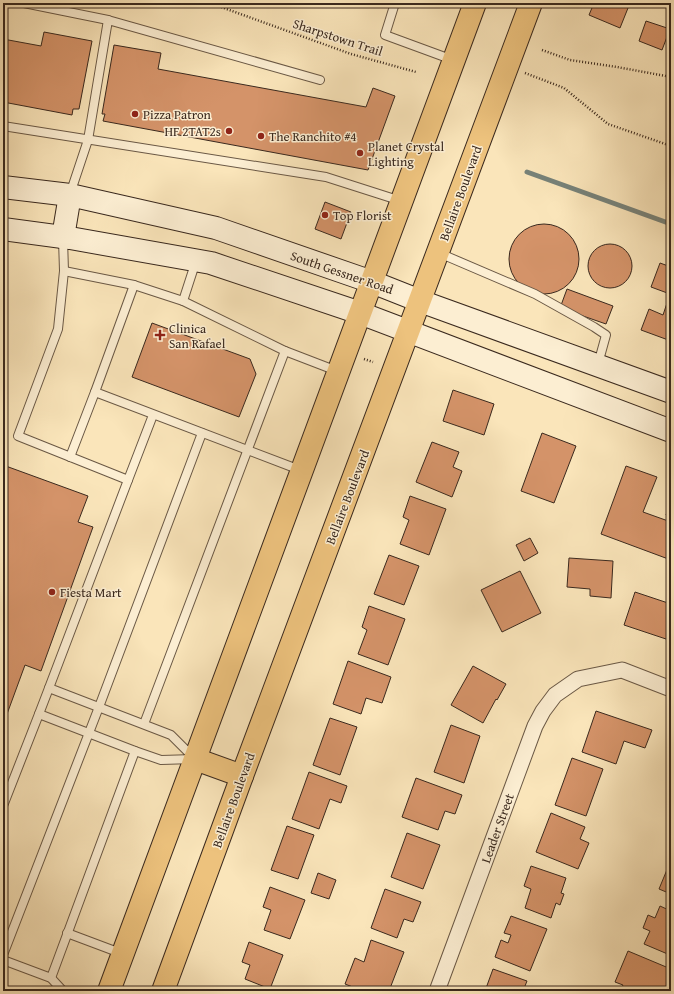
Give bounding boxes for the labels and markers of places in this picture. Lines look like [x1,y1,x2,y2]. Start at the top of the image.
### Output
place label: Pizza Patron [143,105,212,124]
marker: Pizza Patron [130,109,140,119]
place label: HF 2TAT2s [164,122,221,141]
marker: HF 2TAT2s [224,126,234,136]
place label: The Ranchito #4 [269,127,357,146]
marker: The Ranchito #4 [256,131,266,141]
place label: Planet Crystal Lighting [368,137,444,171]
marker: Planet Crystal Lighting [355,148,365,158]
place label: Top Florist [333,206,392,225]
marker: Top Florist [320,210,330,220]
place label: Clinica San Rafael [169,319,226,353]
marker: Clinica San Rafael [154,329,166,341]
place label: Fiesta Mart [60,583,122,602]
marker: Fiesta Mart [47,587,57,597]

